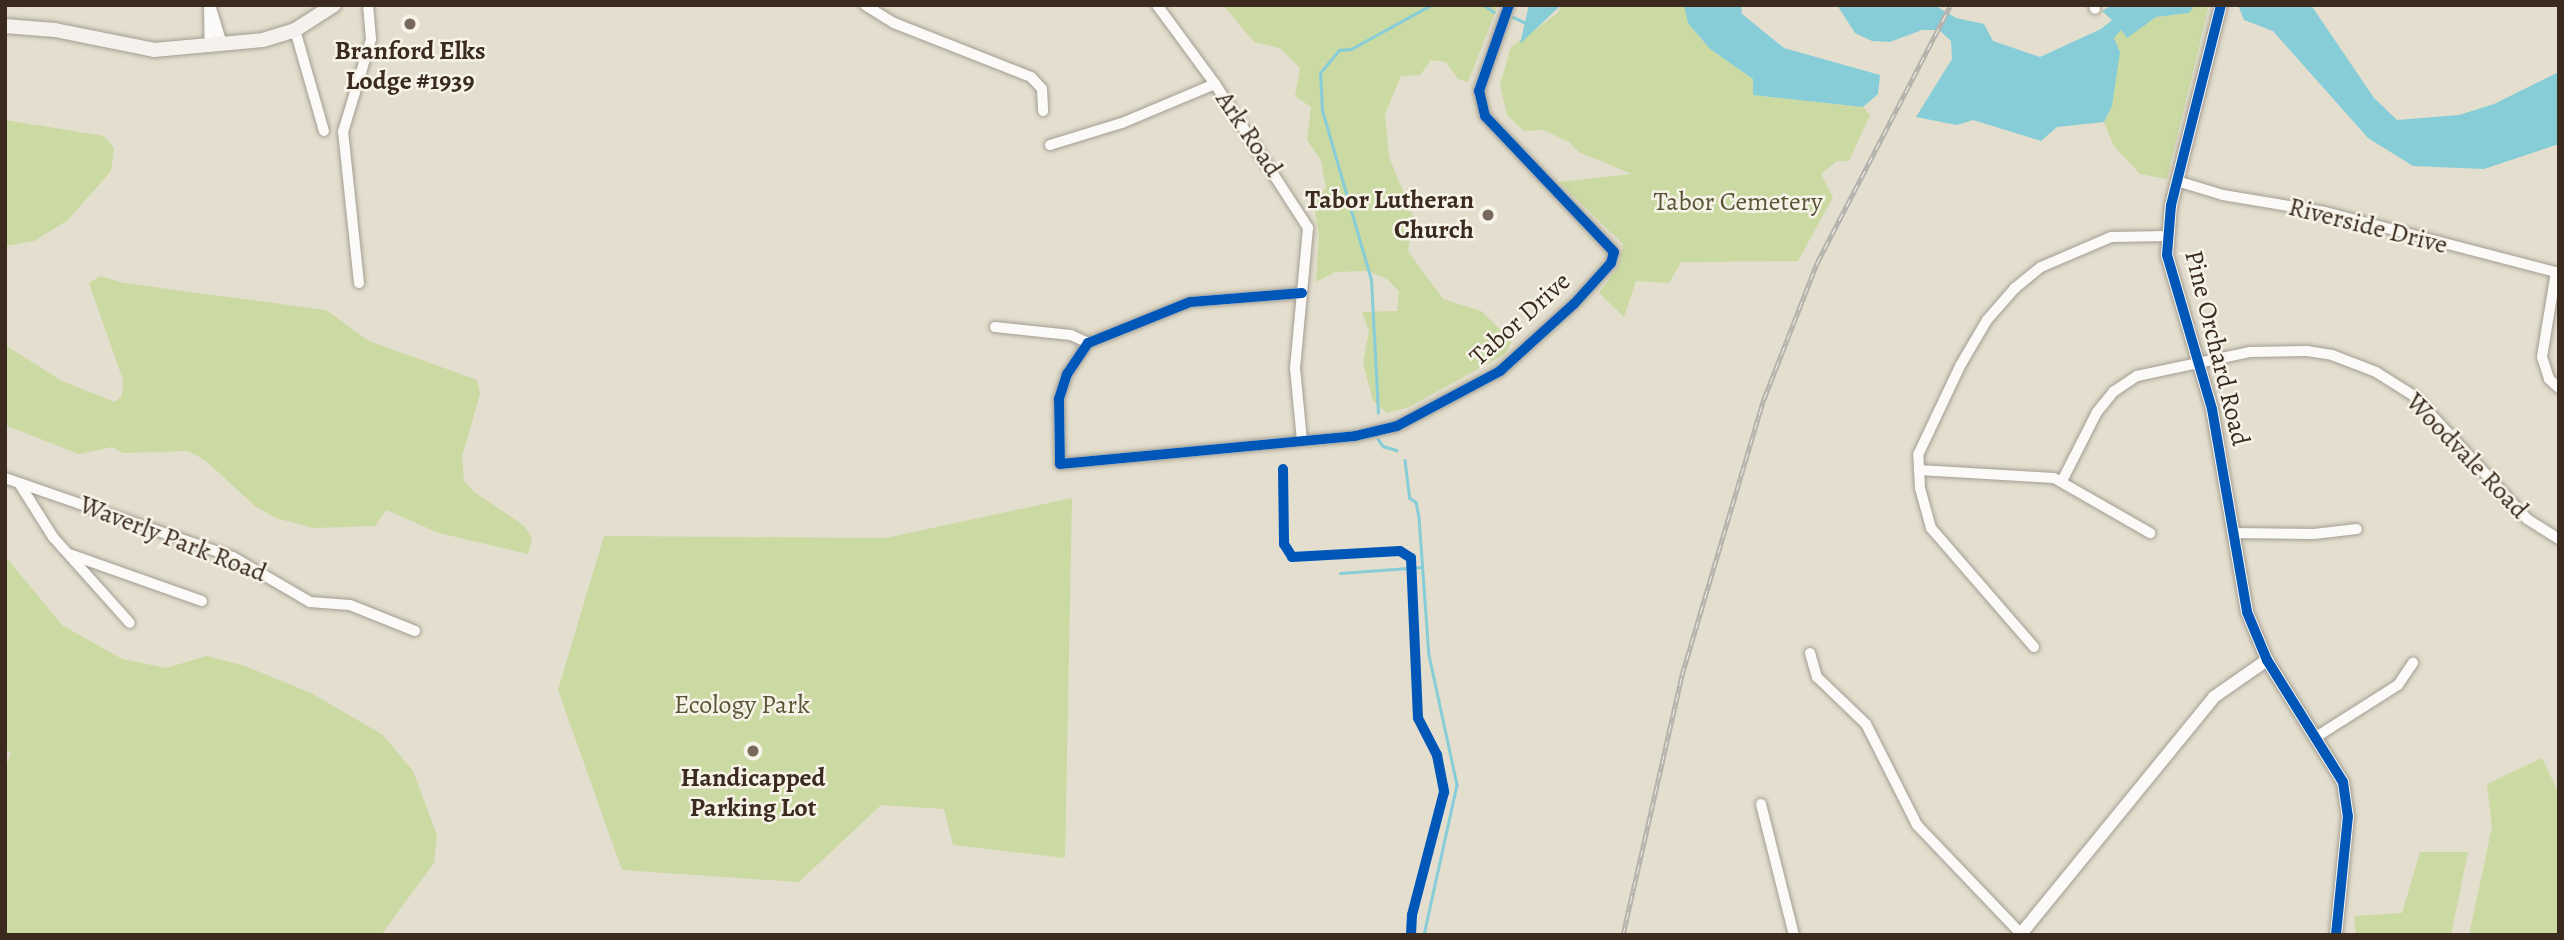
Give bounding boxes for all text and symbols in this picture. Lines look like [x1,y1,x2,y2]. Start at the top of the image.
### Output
marker: Branford Elks Lodge #1939 [402,16,418,32]
place label: Branford Elks Lodge #1939 [334,35,486,96]
street label: Ark Road [1209,85,1289,183]
place label: Tabor Lutheran Church [1305,184,1474,246]
park label: Tabor Cemetery [1653,186,1823,218]
street label: Riverside Drive [2285,191,2451,261]
marker: Tabor Lutheran Church [1480,207,1496,223]
street label: Pine Orchard Road [2178,247,2256,449]
street label: Tabor Drive [1463,266,1577,372]
street label: Woodvale Road [2399,387,2535,525]
street label: Waverly Park Road [75,489,271,589]
park label: Ecology Park [674,689,810,721]
marker: Handicapped Parking Lot [745,743,761,759]
place label: Handicapped Parking Lot [680,762,826,824]

